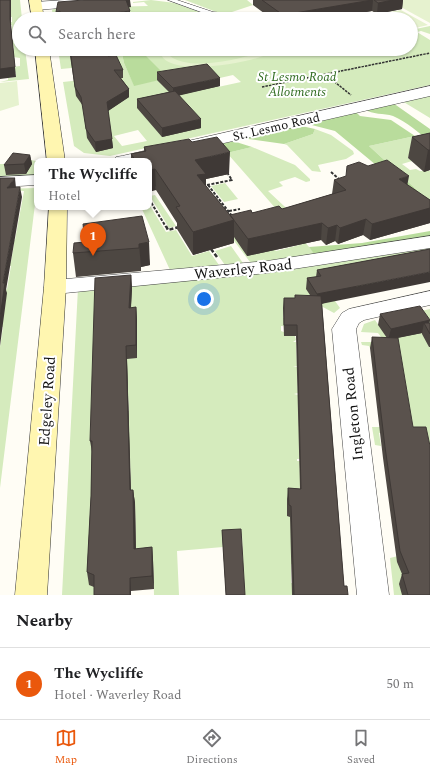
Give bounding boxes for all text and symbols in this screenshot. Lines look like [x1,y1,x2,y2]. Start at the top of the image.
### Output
search box [12,12,418,56]
icon: search [26,23,48,45]
text: Search here [58,23,136,46]
park label: St Lesmo Road Allotments [258,67,337,102]
street label: St. Lesmo Road [231,107,322,147]
popup [34,158,152,210]
text: The Wycliffe [48,163,138,186]
text: Hotel [48,186,81,206]
pin: 1 [80,223,106,256]
street label: Waverley Road [193,253,293,286]
your location [194,289,214,309]
street label: Edgeley Road [33,355,62,447]
street label: Ingleton Road [337,366,370,462]
text: Nearby [16,608,72,634]
text: The Wycliffe [54,662,143,685]
text: 1 [25,674,33,694]
text: 50 m [387,674,414,694]
text: Hotel · Waverley Road [54,685,181,705]
tab: Map [55,727,77,768]
tab: Directions [186,727,238,768]
tab: Saved [347,727,375,768]

